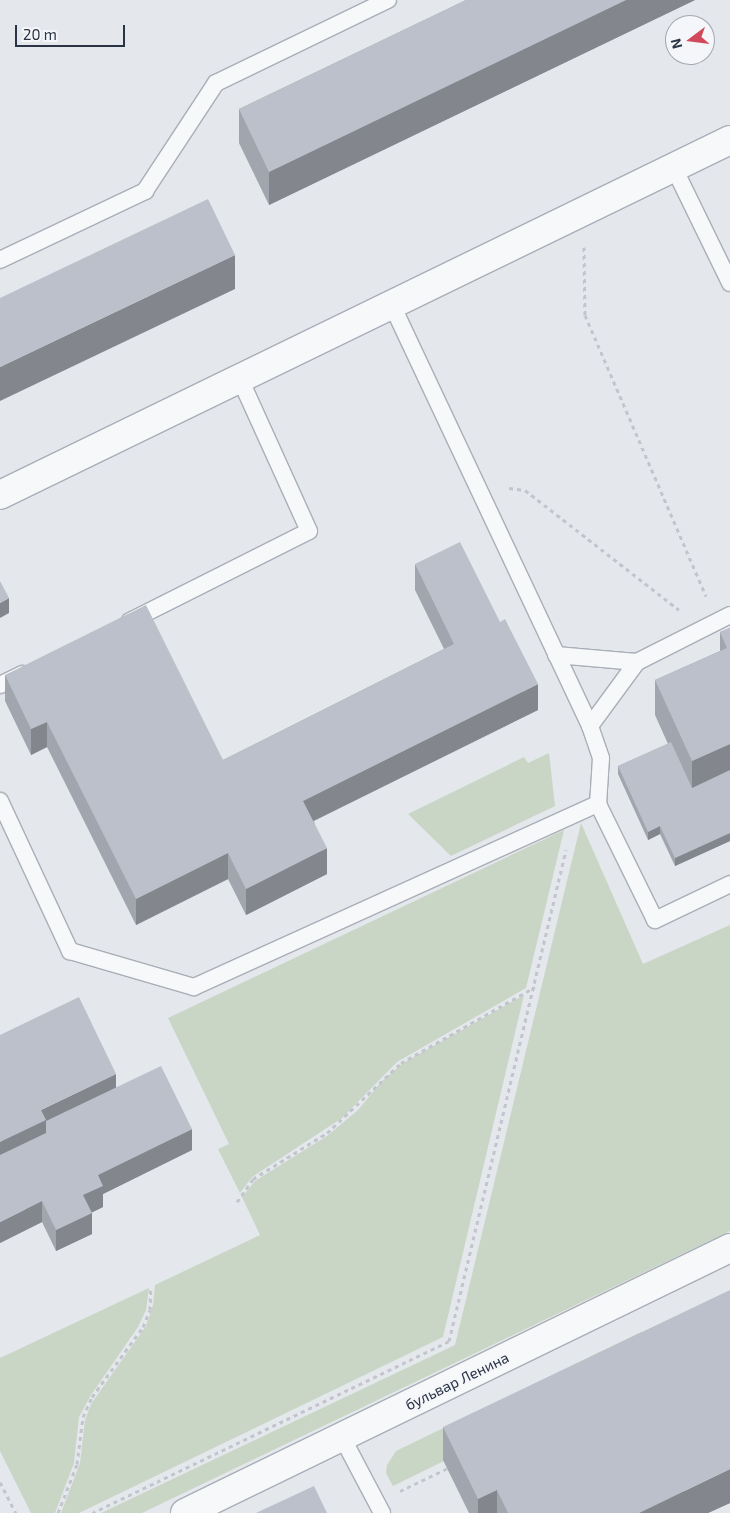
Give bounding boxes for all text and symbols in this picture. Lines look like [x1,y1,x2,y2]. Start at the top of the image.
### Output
scale bar [18,15,128,47]
north arrow [665,15,715,65]
text: 20 m [23,25,57,43]
text: N [666,37,686,51]
street label: бульвар Ленина [402,1348,512,1414]

